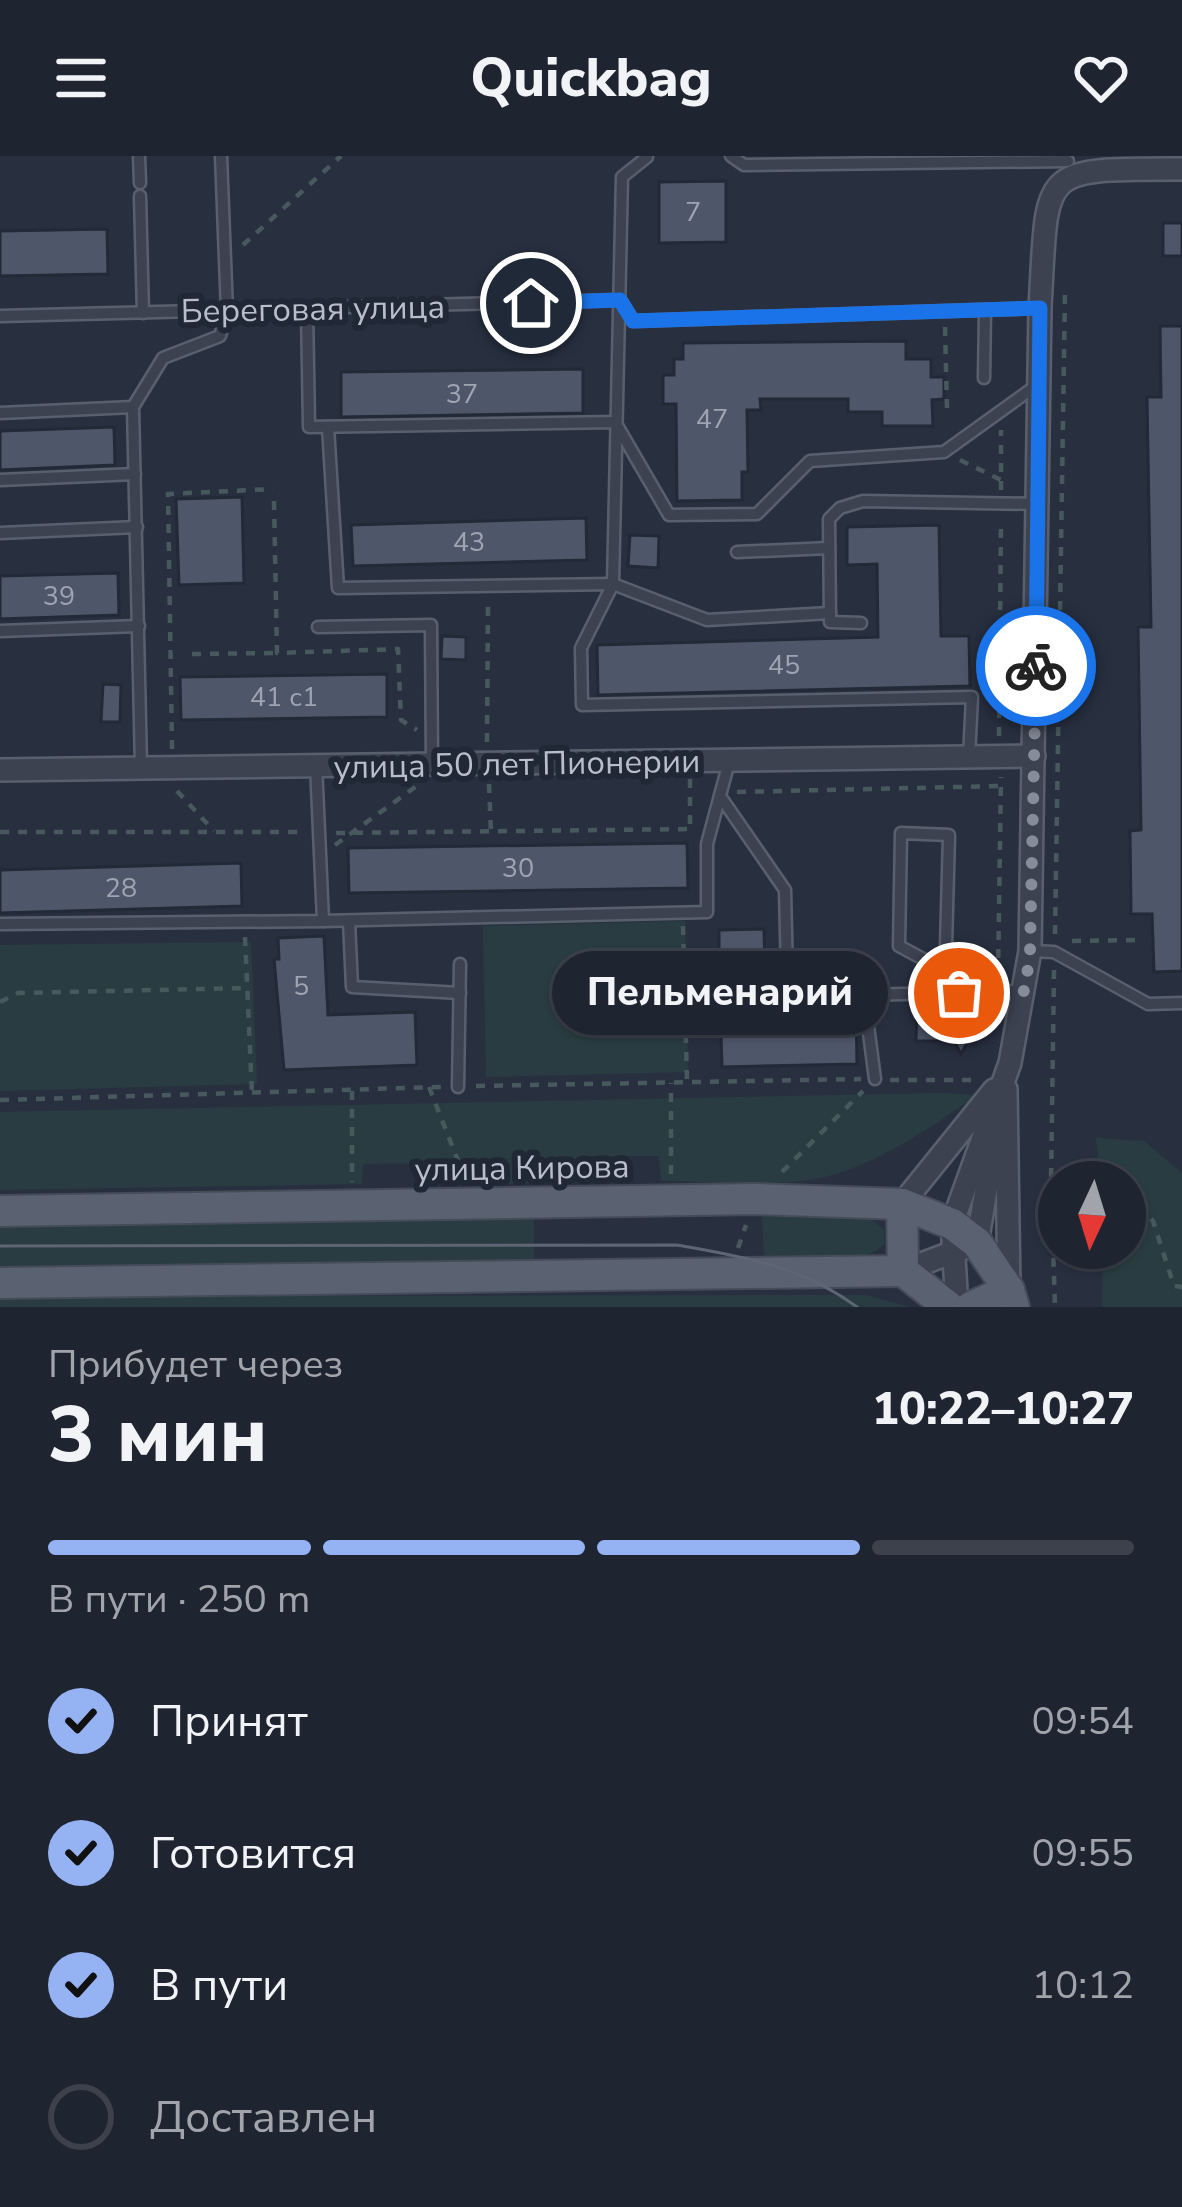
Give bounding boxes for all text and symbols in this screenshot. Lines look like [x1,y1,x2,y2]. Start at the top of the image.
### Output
text: Quickbag [470,41,712,115]
icon: menu [48,45,114,111]
icon: heart [1068,45,1134,111]
house number: 7 [685,194,701,231]
pin [480,252,582,354]
icon: home [498,270,564,336]
street label: Береговая улица [180,285,446,334]
house number: 37 [446,376,478,413]
house number: 47 [696,401,728,438]
house number: 43 [453,524,485,561]
house number: 39 [43,578,75,615]
courier [976,606,1096,726]
icon: bike [1003,633,1069,699]
house number: 45 [768,647,800,684]
house number: 41 с1 [250,679,318,716]
street label: улица 50 лет Пионерии [333,739,701,790]
house number: 30 [502,850,534,887]
house number: 28 [105,870,137,907]
pin [908,942,1010,1044]
callout: Пельменарий [551,951,887,1035]
icon: bag [926,960,992,1026]
text: Пельменарий [587,966,853,1019]
house number: 5 [293,968,309,1005]
street label: улица Кирова [414,1144,630,1193]
north arrow [1038,1161,1146,1269]
map controls [1038,1161,1146,1269]
text: Прибудет через [48,1338,343,1391]
text: 10:22–10:27 [872,1379,1134,1440]
text: 3 мин [48,1382,268,1489]
text: В пути · 250 m [48,1573,310,1626]
icon: check [48,1688,114,1754]
text: Принят [150,1691,308,1752]
text: 09:54 [1032,1695,1134,1748]
icon: check [48,1820,114,1886]
text: Готовится [150,1823,356,1884]
text: 09:55 [1032,1827,1134,1880]
icon: check [48,1952,114,2018]
text: В пути [150,1955,288,2016]
text: 10:12 [1032,1959,1134,2012]
text: Доставлен [150,2087,377,2148]

